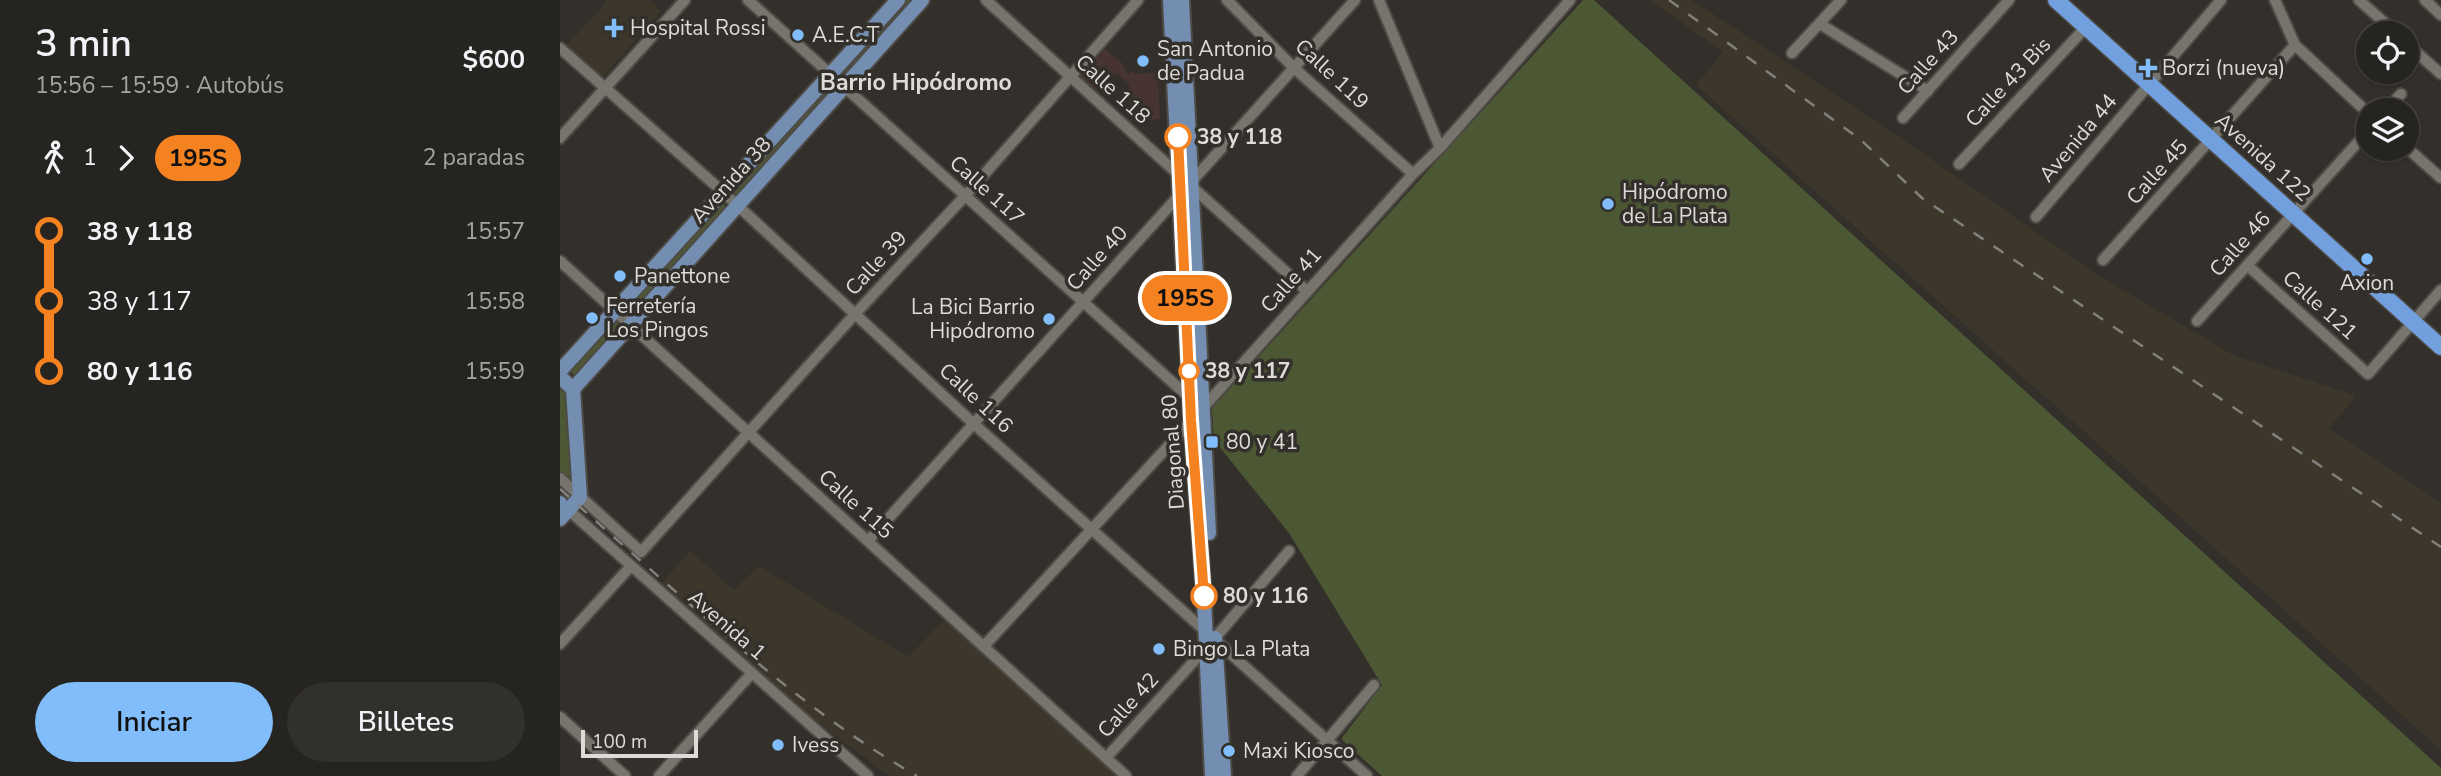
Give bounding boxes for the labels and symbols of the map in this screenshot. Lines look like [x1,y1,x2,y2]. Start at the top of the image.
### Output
place label: Hospital Rossi [630,14,766,42]
marker: Hospital Rossi [604,18,624,38]
place label: A.E.C.T [812,21,880,49]
street label: Calle 43 [1891,23,1965,101]
marker: A.E.C.T [790,27,806,43]
street label: Calle 43 Bis [1959,31,2057,133]
street label: Calle 119 [1289,33,1375,115]
place label: San Antonio de Padua [1157,35,1273,87]
street label: Calle 118 [1070,48,1156,130]
marker: San Antonio de Padua [1135,53,1151,69]
place label: Borzi (nueva) [2162,54,2285,82]
marker: Borzi (nueva) [2140,60,2156,76]
district label: Barrio Hipódromo [820,67,1012,98]
street label: Avenida 44 [2033,88,2123,188]
street label: Avenida 122 [2209,106,2317,208]
place label: 38 y 118 [1197,123,1282,151]
marker: 38 y 118 [1165,124,1191,150]
street label: Avenida 38 [685,131,777,229]
street label: Calle 45 [2120,133,2194,211]
street label: Calle 117 [944,149,1030,231]
place label: Hipódromo de La Plata [1622,178,1728,230]
marker: Hipódromo de La Plata [1600,196,1616,212]
street label: Calle 46 [2203,205,2277,283]
street label: Calle 40 [1060,219,1134,297]
street label: Calle 39 [839,225,913,301]
street label: Calle 41 [1254,241,1328,319]
marker: Axion [2359,251,2375,267]
place label: Panettone [634,262,730,290]
street label: Calle 121 [2277,264,2363,346]
marker: Panettone [612,268,628,284]
place label: Axion [2340,269,2394,297]
line badge: 195S [1136,275,1234,321]
place label: Ferretería Los Pingos [606,292,709,344]
place label: La Bici Barrio Hipódromo [911,293,1035,345]
marker: Ferretería Los Pingos [584,310,600,326]
marker: La Bici Barrio Hipódromo [1041,311,1057,327]
street label: Calle 116 [933,357,1019,439]
place label: 38 y 117 [1205,357,1290,385]
marker: 38 y 117 [1179,361,1199,381]
street label: Diagonal 80 [1155,393,1191,511]
place label: 80 y 41 [1226,428,1298,456]
marker: 80 y 41 [1204,434,1220,450]
street label: Calle 115 [813,463,899,545]
place label: 80 y 116 [1223,582,1308,610]
street label: Avenida 1 [682,583,772,667]
marker: 80 y 116 [1191,583,1217,609]
place label: Bingo La Plata [1173,635,1310,663]
marker: Bingo La Plata [1151,641,1167,657]
street label: Calle 42 [1091,666,1165,744]
scale bar [581,727,698,759]
place label: Ivess [792,731,839,759]
marker: Ivess [770,737,786,753]
place label: Maxi Kiosco [1243,737,1354,765]
marker: Maxi Kiosco [1221,743,1237,759]

